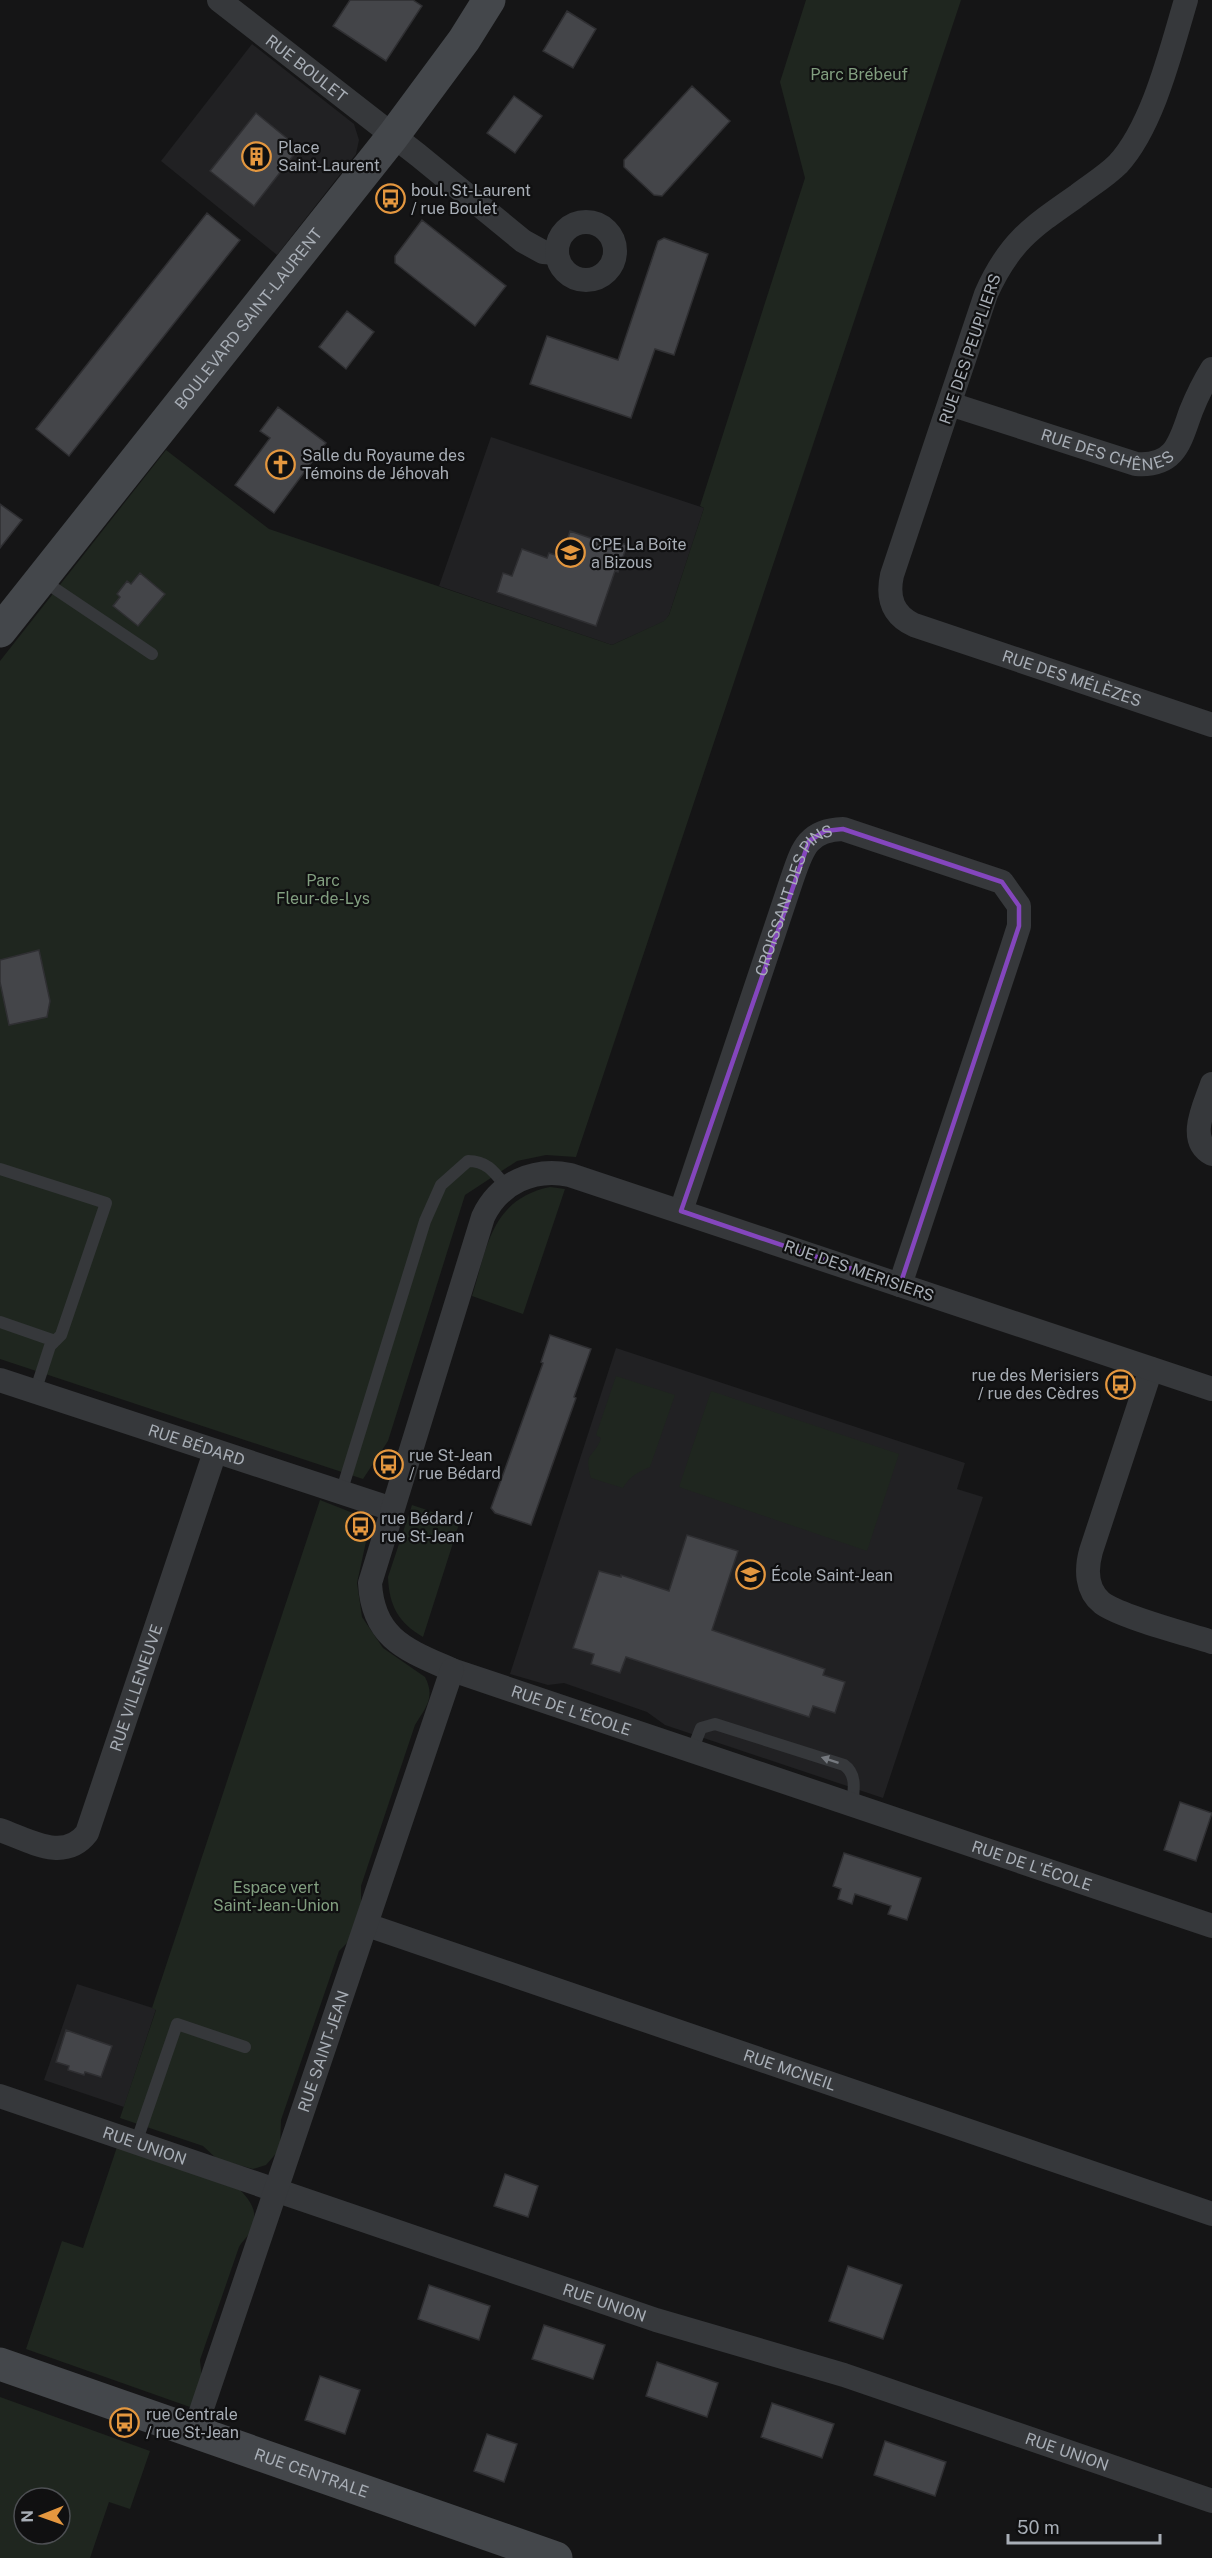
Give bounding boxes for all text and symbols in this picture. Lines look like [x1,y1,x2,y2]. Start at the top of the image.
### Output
street label: RUE BOULET [262,31,351,106]
park label: Parc Brébeuf [810,65,908,84]
place label: Place Saint-Laurent [278,138,380,175]
building icon: Place Saint-Laurent [241,140,273,172]
place label: boul. St-Laurent / rue Boulet [411,181,531,218]
bus stop icon: boul. St-Laurent / rue Boulet [374,183,406,215]
street label: BOULEVARD SAINT-LAURENT [170,224,326,413]
street label: RUE DES PEUPLIERS [935,271,1005,427]
street label: RUE DES CHÊNES [1039,425,1178,474]
place label: Salle du Royaume des Témoins de Jéhovah [302,446,465,483]
church icon: Salle du Royaume des Témoins de Jéhovah [265,448,297,480]
place label: CPE La Boîte a Bizous [591,535,687,572]
school or university icon: CPE La Boîte a Bizous [554,537,586,569]
street label: RUE DES MÉLÈZES [1000,646,1144,710]
street label: CROISSANT DES PINS [751,821,835,979]
park label: Parc Fleur-de-Lys [276,871,370,908]
street label: RUE DES MERISIERS [782,1236,936,1306]
place label: rue des Merisiers / rue des Cèdres [972,1366,1099,1403]
bus stop icon: rue des Merisiers / rue des Cèdres [1104,1368,1136,1400]
street label: RUE BÉDARD [146,1420,247,1469]
place label: rue St-Jean / rue Bédard [409,1446,501,1483]
bus stop icon: rue St-Jean / rue Bédard [372,1448,404,1480]
place label: rue Bédard / rue St-Jean [381,1509,473,1546]
bus stop icon: rue Bédard / rue St-Jean [344,1511,376,1543]
school or university icon: École Saint-Jean [734,1559,766,1591]
place label: École Saint-Jean [771,1565,893,1585]
street label: RUE VILLENEUVE [106,1622,166,1754]
street label: RUE DE L'ÉCOLE [509,1681,634,1739]
one-way arrow [821,1755,839,1765]
street label: RUE DE L'ÉCOLE [969,1836,1095,1894]
park label: Espace vert Saint-Jean-Union [213,1878,339,1915]
street label: RUE SAINT-JEAN [293,1988,352,2115]
street label: RUE MCNEIL [741,2045,839,2094]
street label: RUE UNION [100,2122,189,2169]
street label: RUE UNION [560,2279,649,2326]
place label: rue Centrale / rue St-Jean [146,2405,239,2442]
bus stop icon: rue Centrale / rue St-Jean [109,2407,141,2439]
street label: RUE UNION [1023,2428,1112,2475]
street label: RUE CENTRALE [252,2444,371,2501]
north arrow [12,2486,72,2546]
scale bar [1008,2507,1160,2545]
text: N [18,2510,37,2523]
text: 50 m [1017,2517,1060,2538]

